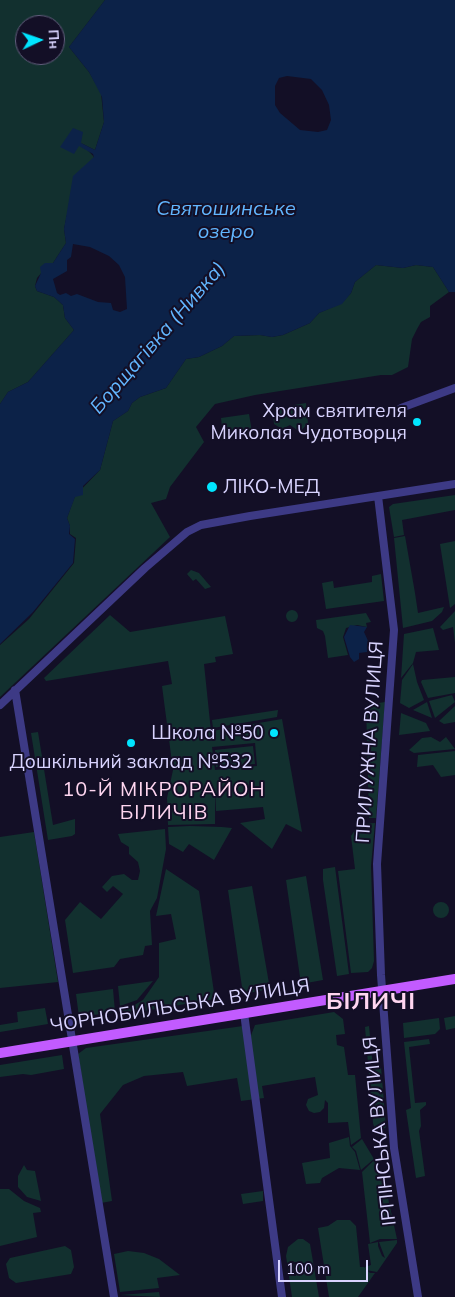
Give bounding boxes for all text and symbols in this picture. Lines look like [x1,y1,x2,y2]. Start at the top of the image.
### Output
north arrow [15,15,65,65]
text: Пн [44,29,63,49]
water label: Святошинське озеро [156,197,296,244]
water label: Борщагівка (Нивка) [85,257,231,419]
place label: Храм святителя Миколая Чудотворця [210,400,407,444]
marker: Храм святителя Миколая Чудотворця [411,416,423,428]
place label: ЛІКО-МЕД [223,476,320,498]
marker: ЛІКО-МЕД [205,480,219,494]
street label: ПРИЛУЖНА ВУЛИЦЯ [352,640,388,844]
place label: Школа №50 [151,722,264,744]
marker: Школа №50 [268,727,280,739]
marker: Дошкільний заклад №532 [125,737,137,749]
place label: Дошкільний заклад №532 [10,751,252,773]
district label: 10-Й МІКРОРАЙОН БІЛИЧІВ [60,778,268,825]
street label: ЧОРНОБИЛЬСЬКА ВУЛИЦЯ [48,974,312,1038]
district label: БІЛИЧІ [325,988,417,1016]
street label: ІРПІНСЬКА ВУЛИЦЯ [359,1035,401,1227]
scale bar [280,1250,370,1282]
text: 100 m [286,1259,330,1278]

